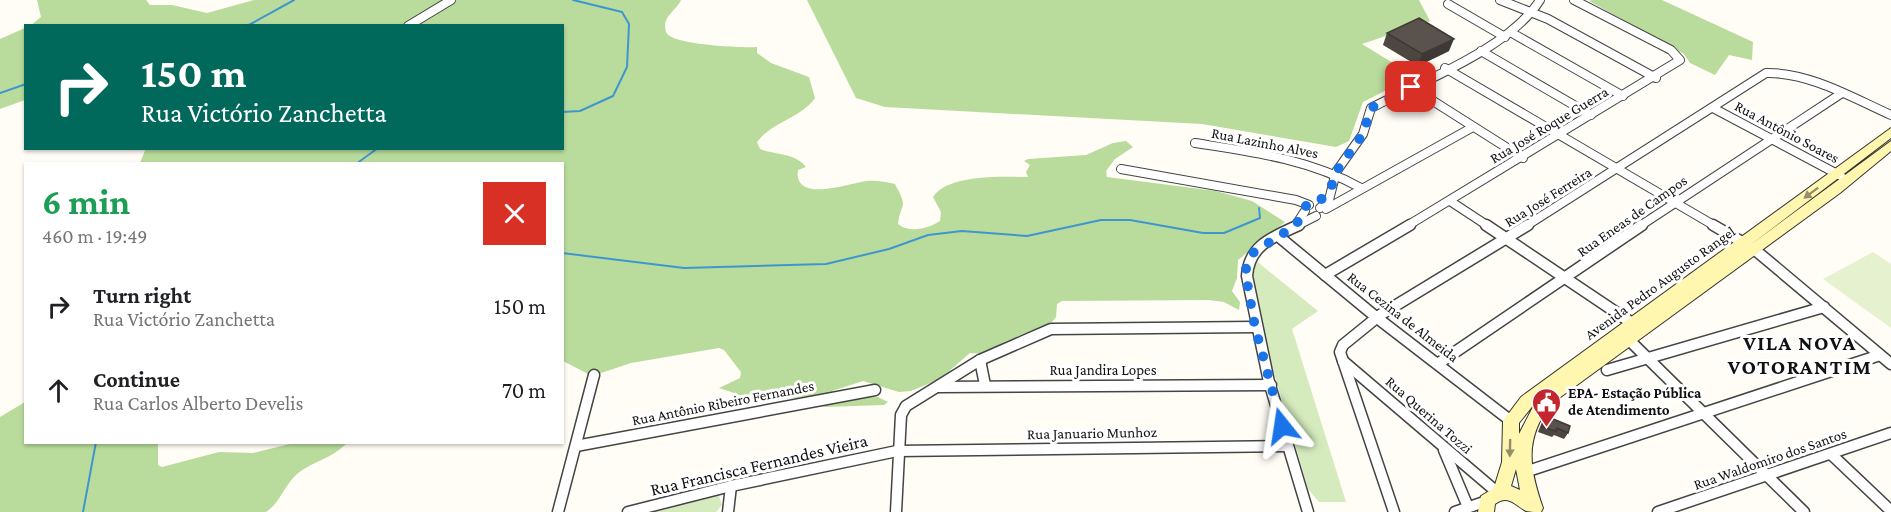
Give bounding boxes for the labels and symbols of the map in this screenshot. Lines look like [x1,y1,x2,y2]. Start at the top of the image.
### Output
pin [1385,61,1436,112]
street label: Rua José Roque Guerra [1487,83,1612,167]
street label: Rua Antônio Soares [1732,98,1842,166]
street label: Rua Lazinho Alves [1210,125,1320,161]
street label: Rua José Ferreira [1502,164,1595,231]
street label: Rua Eneas de Campos [1574,172,1691,261]
one-way arrow [1803,186,1818,198]
street label: Avenida Pedro Augusto Rangel [1582,223,1739,344]
street label: Rua Cezina de Almeida [1344,269,1462,365]
district label: VILA NOVA VOTORANTIM [1727,331,1872,379]
street label: Rua Jandira Lopes [1049,362,1157,379]
street label: Rua Querina Tozzi [1383,373,1475,457]
street label: Rua Antônio Ribeiro Fernandes [631,377,815,429]
place label: EPA- Estação Pública de Atendimento [1568,385,1702,418]
public building icon: EPA- Estação Pública de Atendimento [1531,386,1563,428]
position arrow [1250,394,1314,458]
street label: Rua Januario Munhoz [1027,424,1157,443]
street label: Rua Waldomiro dos Santos [1691,425,1849,493]
street label: Rua Francisca Fernandes Vieira [648,430,870,500]
one-way arrow [1505,438,1515,457]

